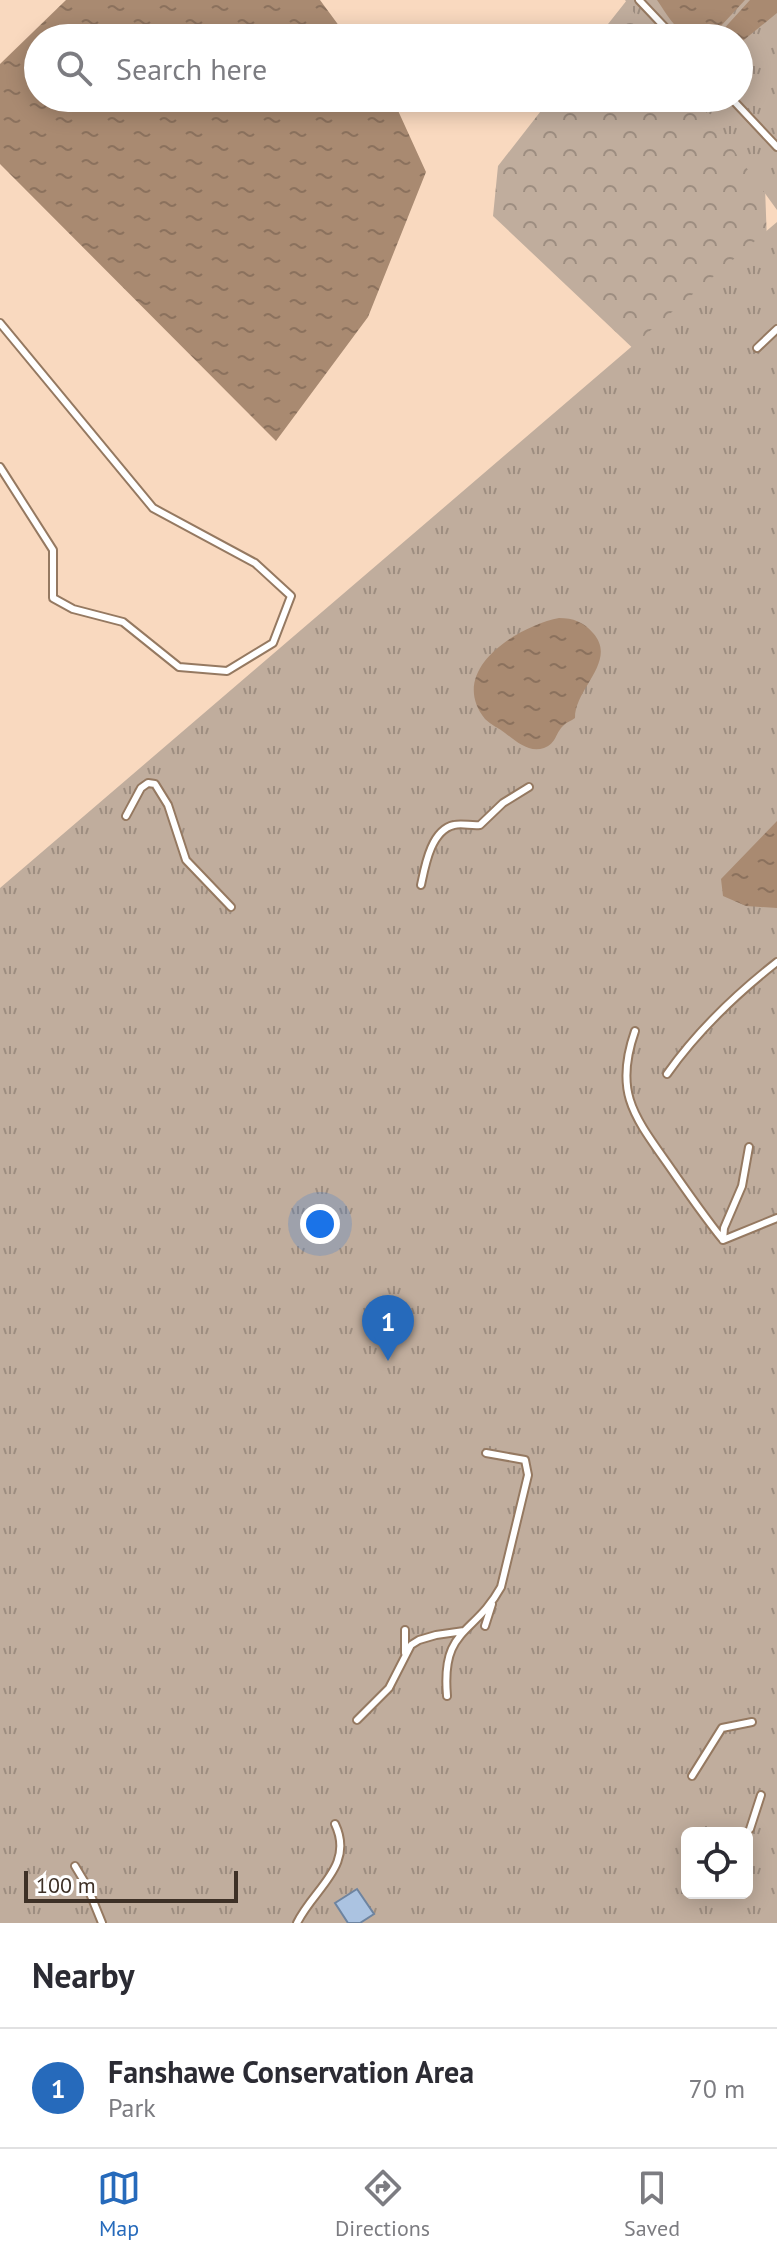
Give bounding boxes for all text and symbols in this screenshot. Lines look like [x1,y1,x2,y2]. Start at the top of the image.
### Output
search box [24,24,753,112]
icon: search [52,46,96,90]
text: Search here [116,49,267,88]
your location [300,1204,340,1244]
pin: 1 [362,1295,414,1361]
map controls [681,1827,753,1899]
button: locate [681,1827,753,1899]
scale bar [24,1867,238,1903]
text: 100 m [36,1871,96,1899]
text: Nearby [32,1953,134,1997]
text: Fanshawe Conservation Area [108,2052,474,2091]
text: 1 [51,2072,65,2105]
text: 70 m [689,2072,745,2105]
text: Park [108,2091,156,2124]
tab: Map [97,2166,141,2242]
tab: Directions [335,2166,430,2242]
tab: Saved [624,2166,680,2242]

